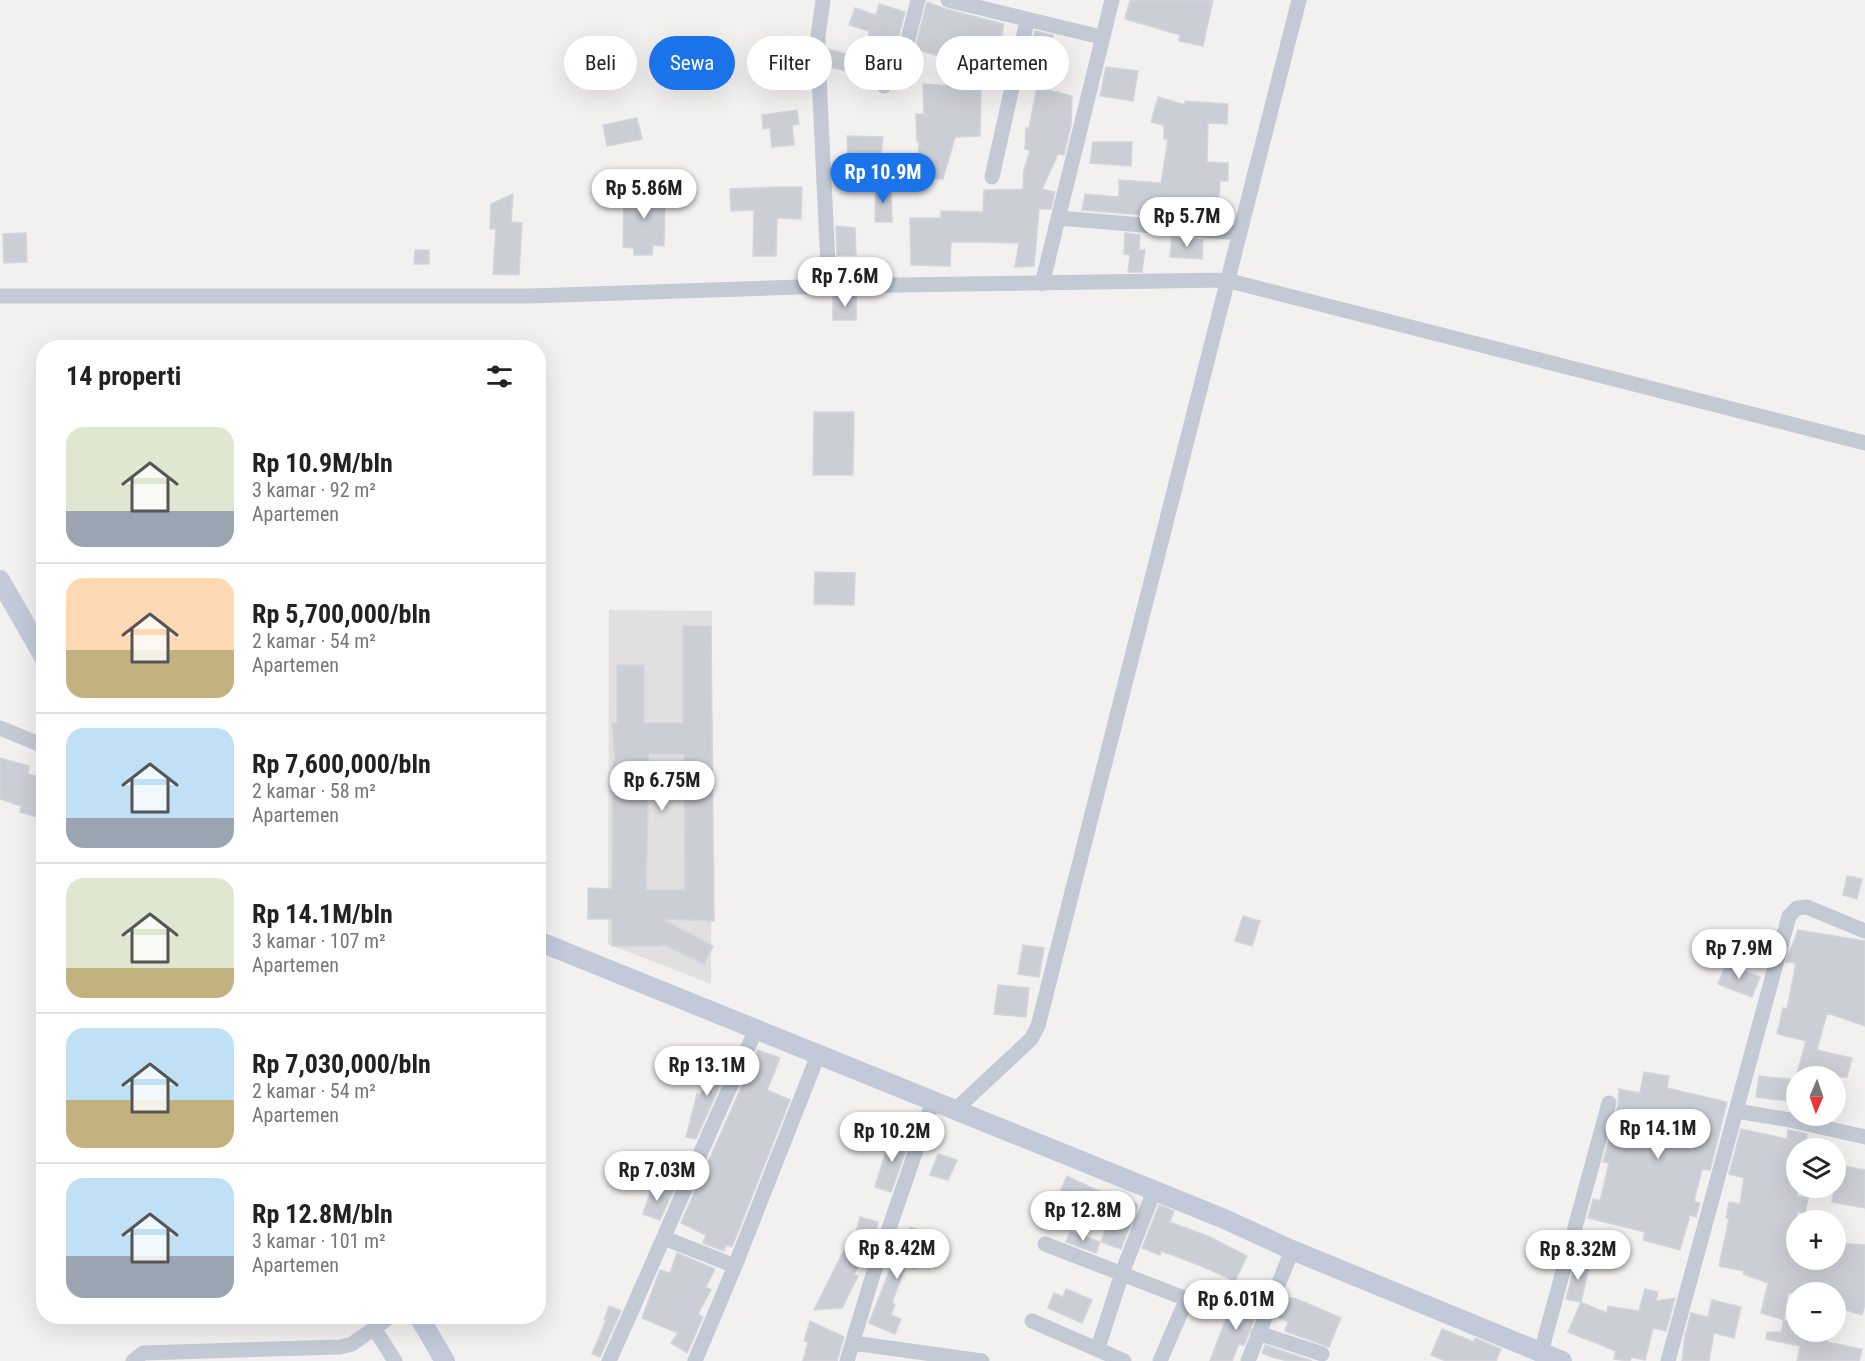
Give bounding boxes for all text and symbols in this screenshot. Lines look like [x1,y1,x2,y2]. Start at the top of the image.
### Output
chip: Beli [564,36,637,90]
chip: Sewa [649,36,735,90]
chip: Filter [747,36,832,90]
chip: Baru [844,36,924,90]
chip: Apartemen [936,36,1069,90]
pin: Rp 10.9M [821,153,945,204]
text: Rp 10.9M [845,160,921,184]
pin: Rp 5.86M [582,169,706,220]
text: Rp 5.86M [606,176,682,200]
pin: Rp 5.7M [1132,197,1242,248]
text: Rp 5.7M [1154,204,1220,228]
pin: Rp 7.6M [790,257,900,308]
text: Rp 7.6M [812,264,878,288]
icon: filters [483,360,516,393]
text: 14 properti [66,361,181,391]
text: Rp 10.9M/bln [252,448,393,478]
icon: home [114,451,186,523]
text: 3 kamar · 92 m² [252,478,376,502]
text: Apartemen [252,502,339,526]
text: Rp 5,700,000/bln [252,599,431,629]
icon: home [114,602,186,674]
text: 2 kamar · 54 m² [252,629,376,653]
text: Apartemen [252,653,339,677]
text: Rp 7,600,000/bln [252,749,431,779]
icon: home [114,752,186,824]
pin: Rp 6.75M [600,761,724,812]
text: Rp 6.75M [624,768,700,792]
text: 2 kamar · 58 m² [252,779,376,803]
text: Apartemen [252,803,339,827]
text: Rp 14.1M/bln [252,899,393,929]
icon: home [114,902,186,974]
text: 3 kamar · 107 m² [252,929,386,953]
pin: Rp 7.9M [1684,929,1794,980]
text: Rp 7.9M [1706,936,1772,960]
text: Apartemen [252,953,339,977]
pin: Rp 13.1M [645,1046,769,1097]
text: Rp 7,030,000/bln [252,1049,431,1079]
icon: home [114,1052,186,1124]
text: Rp 13.1M [669,1053,745,1077]
north arrow [1786,1066,1846,1126]
map controls [1786,1066,1846,1342]
text: 2 kamar · 54 m² [252,1079,376,1103]
text: Apartemen [252,1103,339,1127]
pin: Rp 14.1M [1596,1109,1720,1160]
pin: Rp 10.2M [830,1112,954,1163]
text: Rp 14.1M [1620,1116,1696,1140]
text: Rp 10.2M [854,1119,930,1143]
button: layers [1786,1138,1846,1198]
pin: Rp 7.03M [595,1151,719,1202]
text: Rp 7.03M [619,1158,695,1182]
pin: Rp 12.8M [1021,1191,1145,1242]
text: Rp 12.8M [1045,1198,1121,1222]
text: Rp 12.8M/bln [252,1199,393,1229]
icon: home [114,1202,186,1274]
button: + [1786,1210,1846,1270]
text: 3 kamar · 101 m² [252,1229,386,1253]
pin: Rp 8.42M [835,1229,959,1280]
pin: Rp 8.32M [1516,1230,1640,1281]
text: Rp 8.42M [859,1236,935,1260]
text: Rp 8.32M [1540,1237,1616,1261]
text: Apartemen [252,1253,339,1277]
pin: Rp 6.01M [1174,1280,1298,1331]
button: − [1786,1282,1846,1342]
text: Rp 6.01M [1198,1287,1274,1311]

